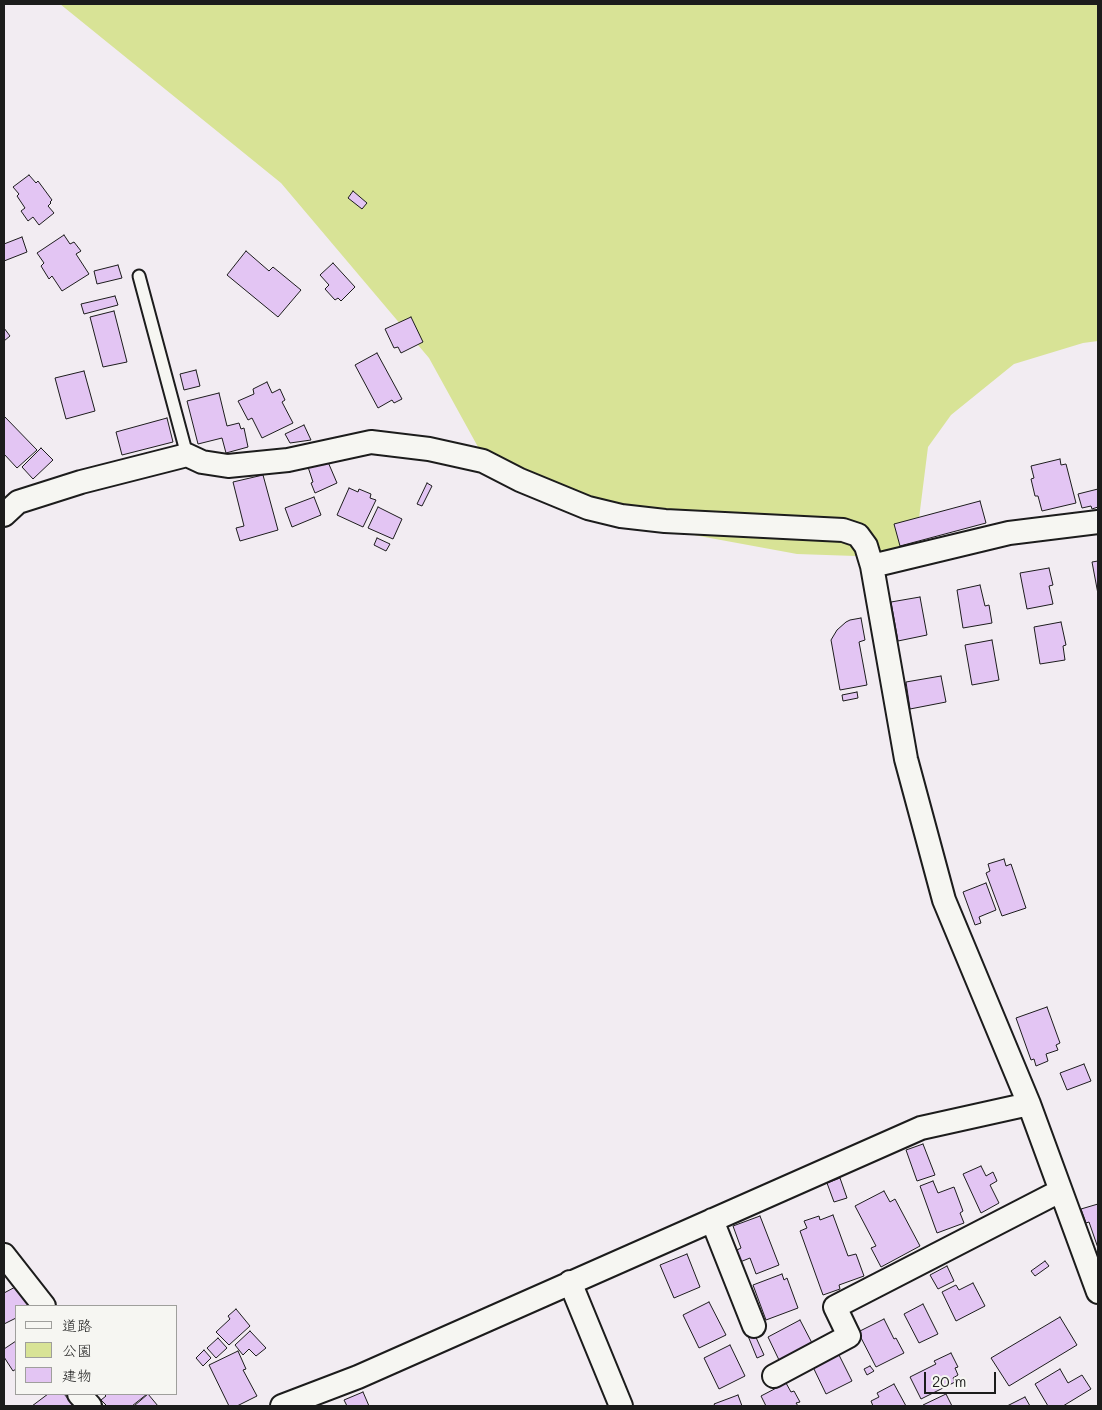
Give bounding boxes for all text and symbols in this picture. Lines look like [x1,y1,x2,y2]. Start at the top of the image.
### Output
legend [15,1305,178,1395]
text: 道路 [62,1315,92,1335]
text: 公園 [62,1340,92,1360]
scale bar [927,1362,1000,1394]
text: 建物 [62,1365,92,1385]
text: 20 m [932,1371,966,1391]

